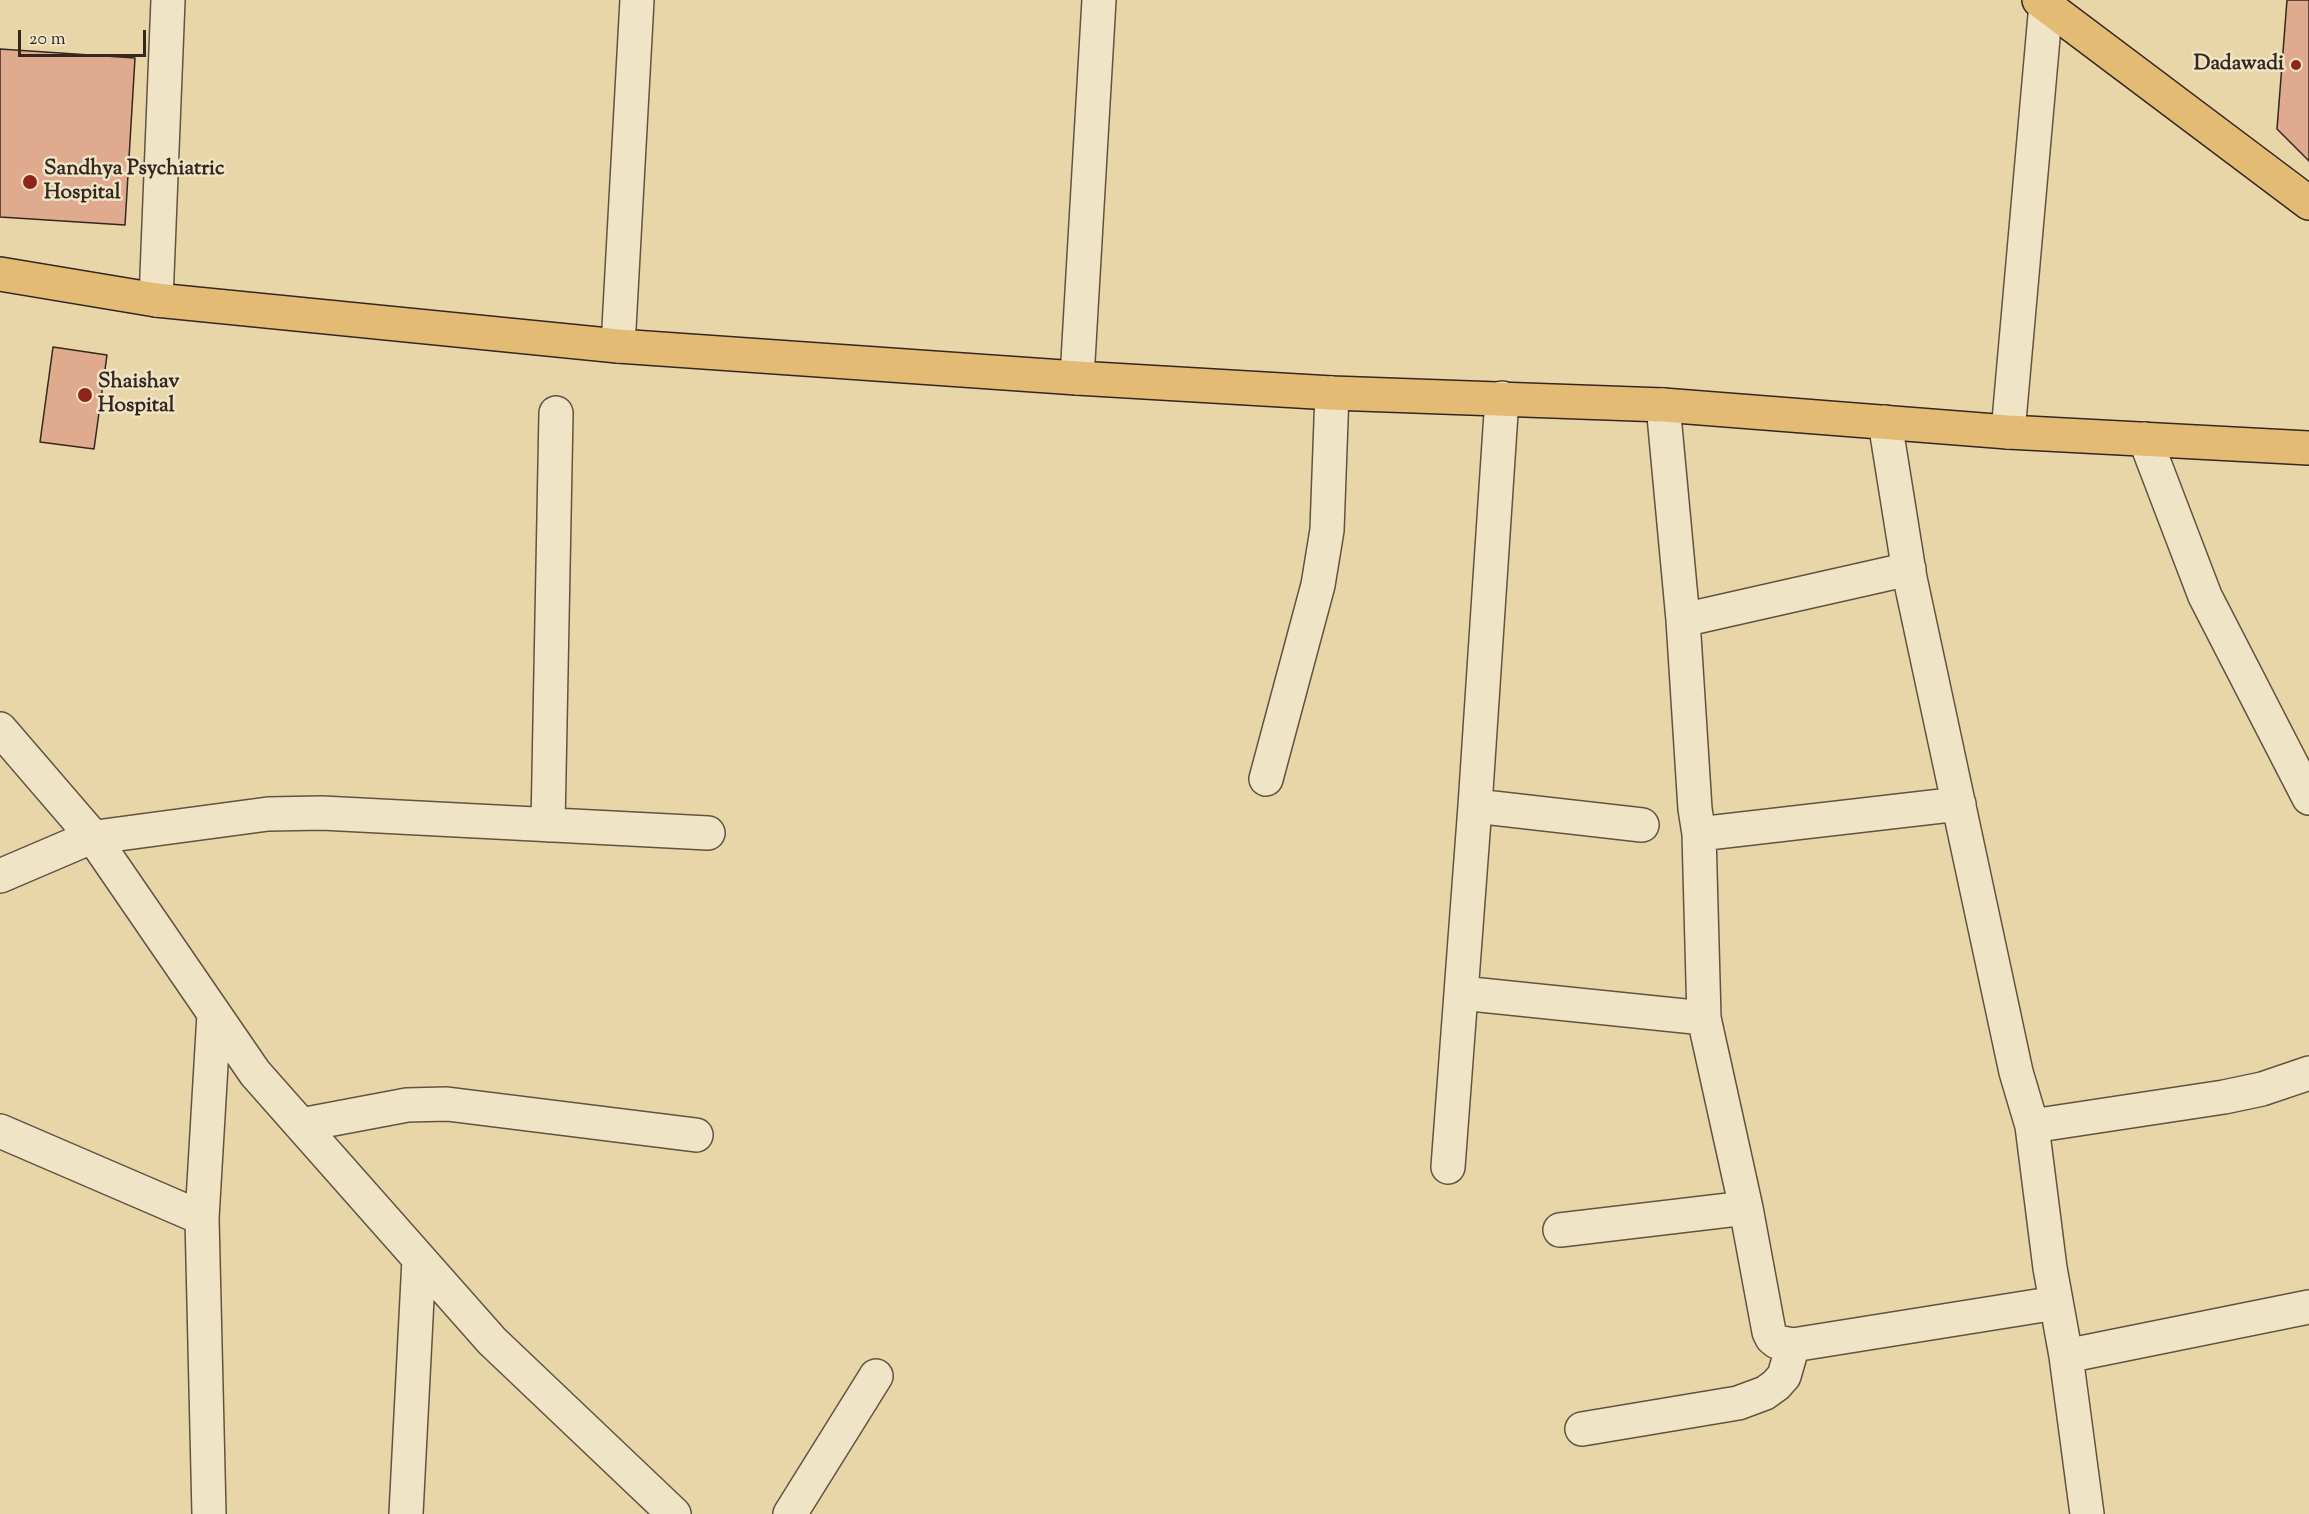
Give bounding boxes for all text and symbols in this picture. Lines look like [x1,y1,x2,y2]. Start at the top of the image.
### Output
scale bar [21,18,148,56]
text: 20 m [29,27,66,53]
place label: Dadawadi [2194,52,2284,78]
marker: Dadawadi [2289,58,2303,72]
place label: Sandhya Psychiatric Hospital [44,157,224,207]
marker: Sandhya Psychiatric Hospital [21,173,39,191]
place label: Shaishav Hospital [98,370,179,420]
marker: Shaishav Hospital [76,386,94,404]

